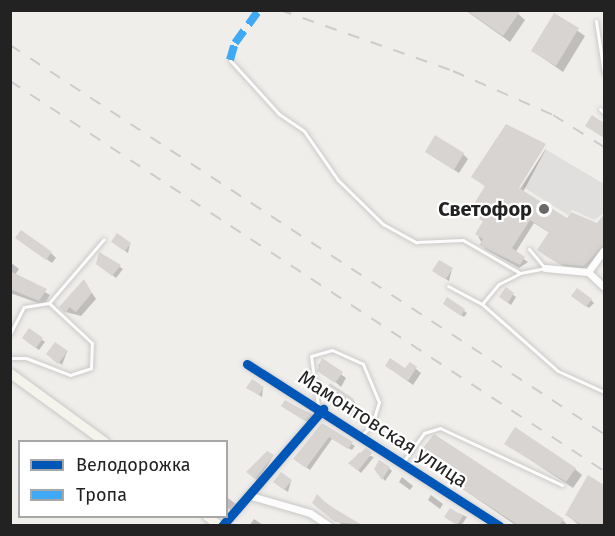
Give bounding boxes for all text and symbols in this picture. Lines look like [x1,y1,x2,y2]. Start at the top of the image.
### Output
place label: Светофор [438,197,532,221]
marker: Светофор [537,202,551,216]
street label: Мамонтовская улица [294,365,472,493]
legend [18,440,228,518]
text: Велодорожка [76,454,191,476]
text: Тропа [76,484,127,506]

